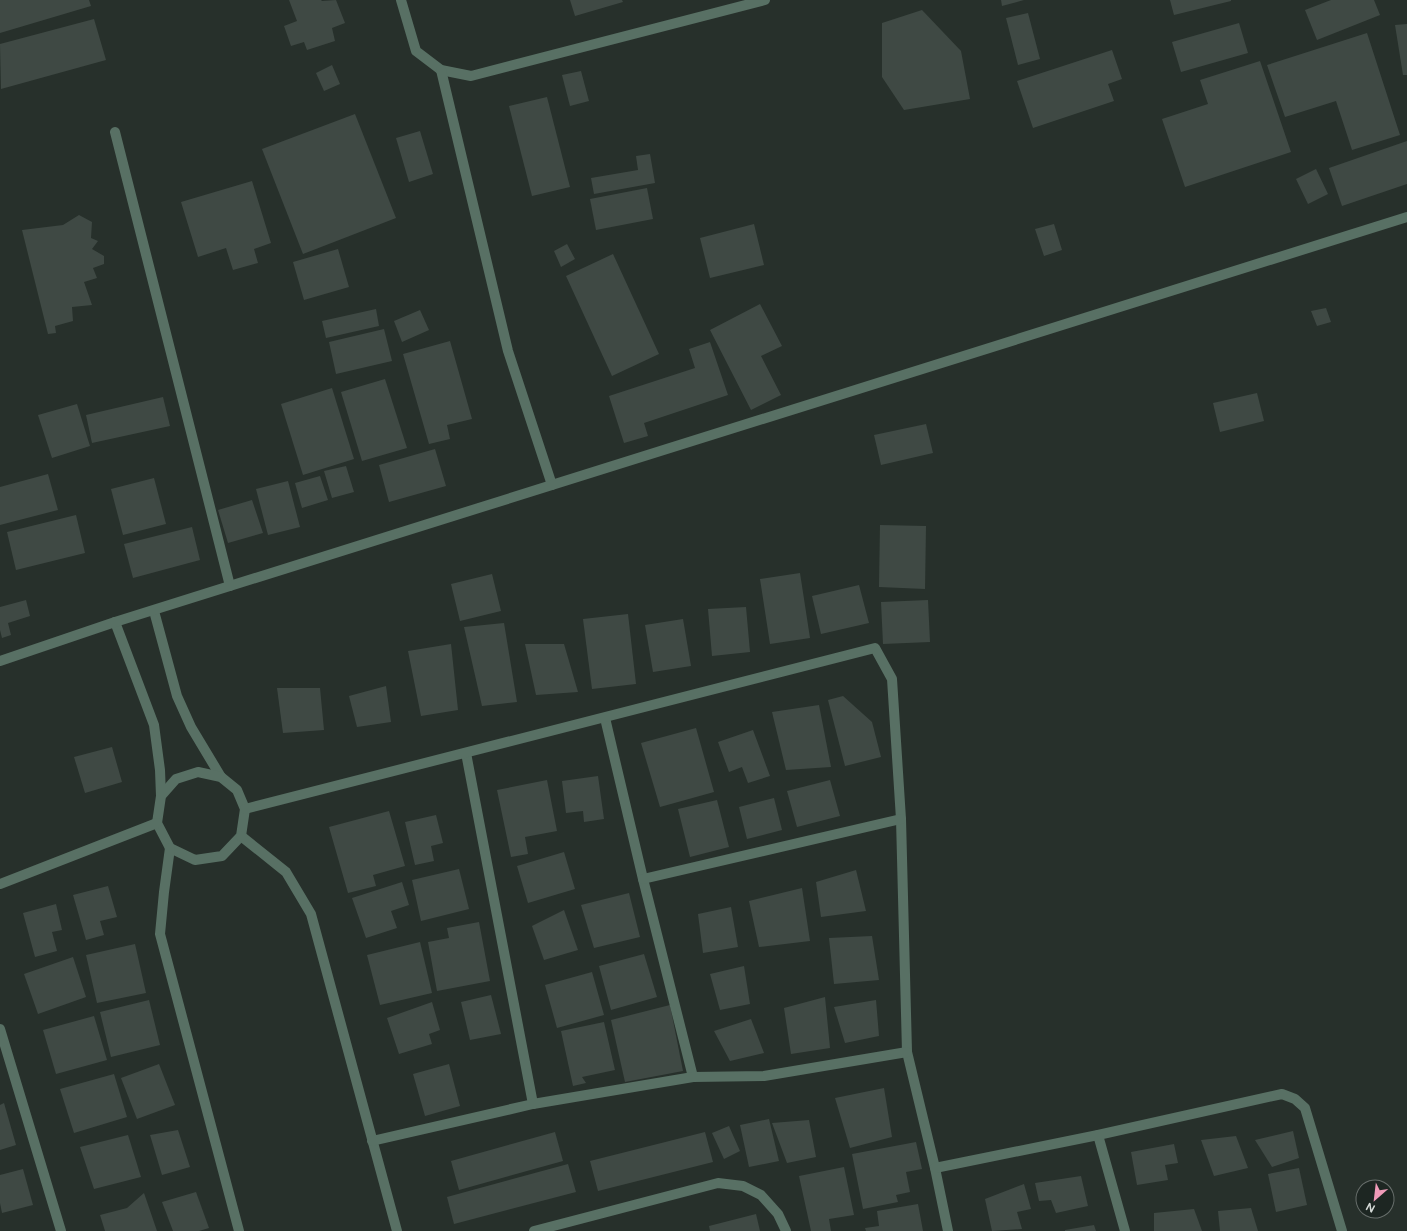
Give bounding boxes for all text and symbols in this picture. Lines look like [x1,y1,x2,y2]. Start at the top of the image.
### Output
north arrow [1355,1179,1395,1219]
text: N [1364,1200,1377,1215]

